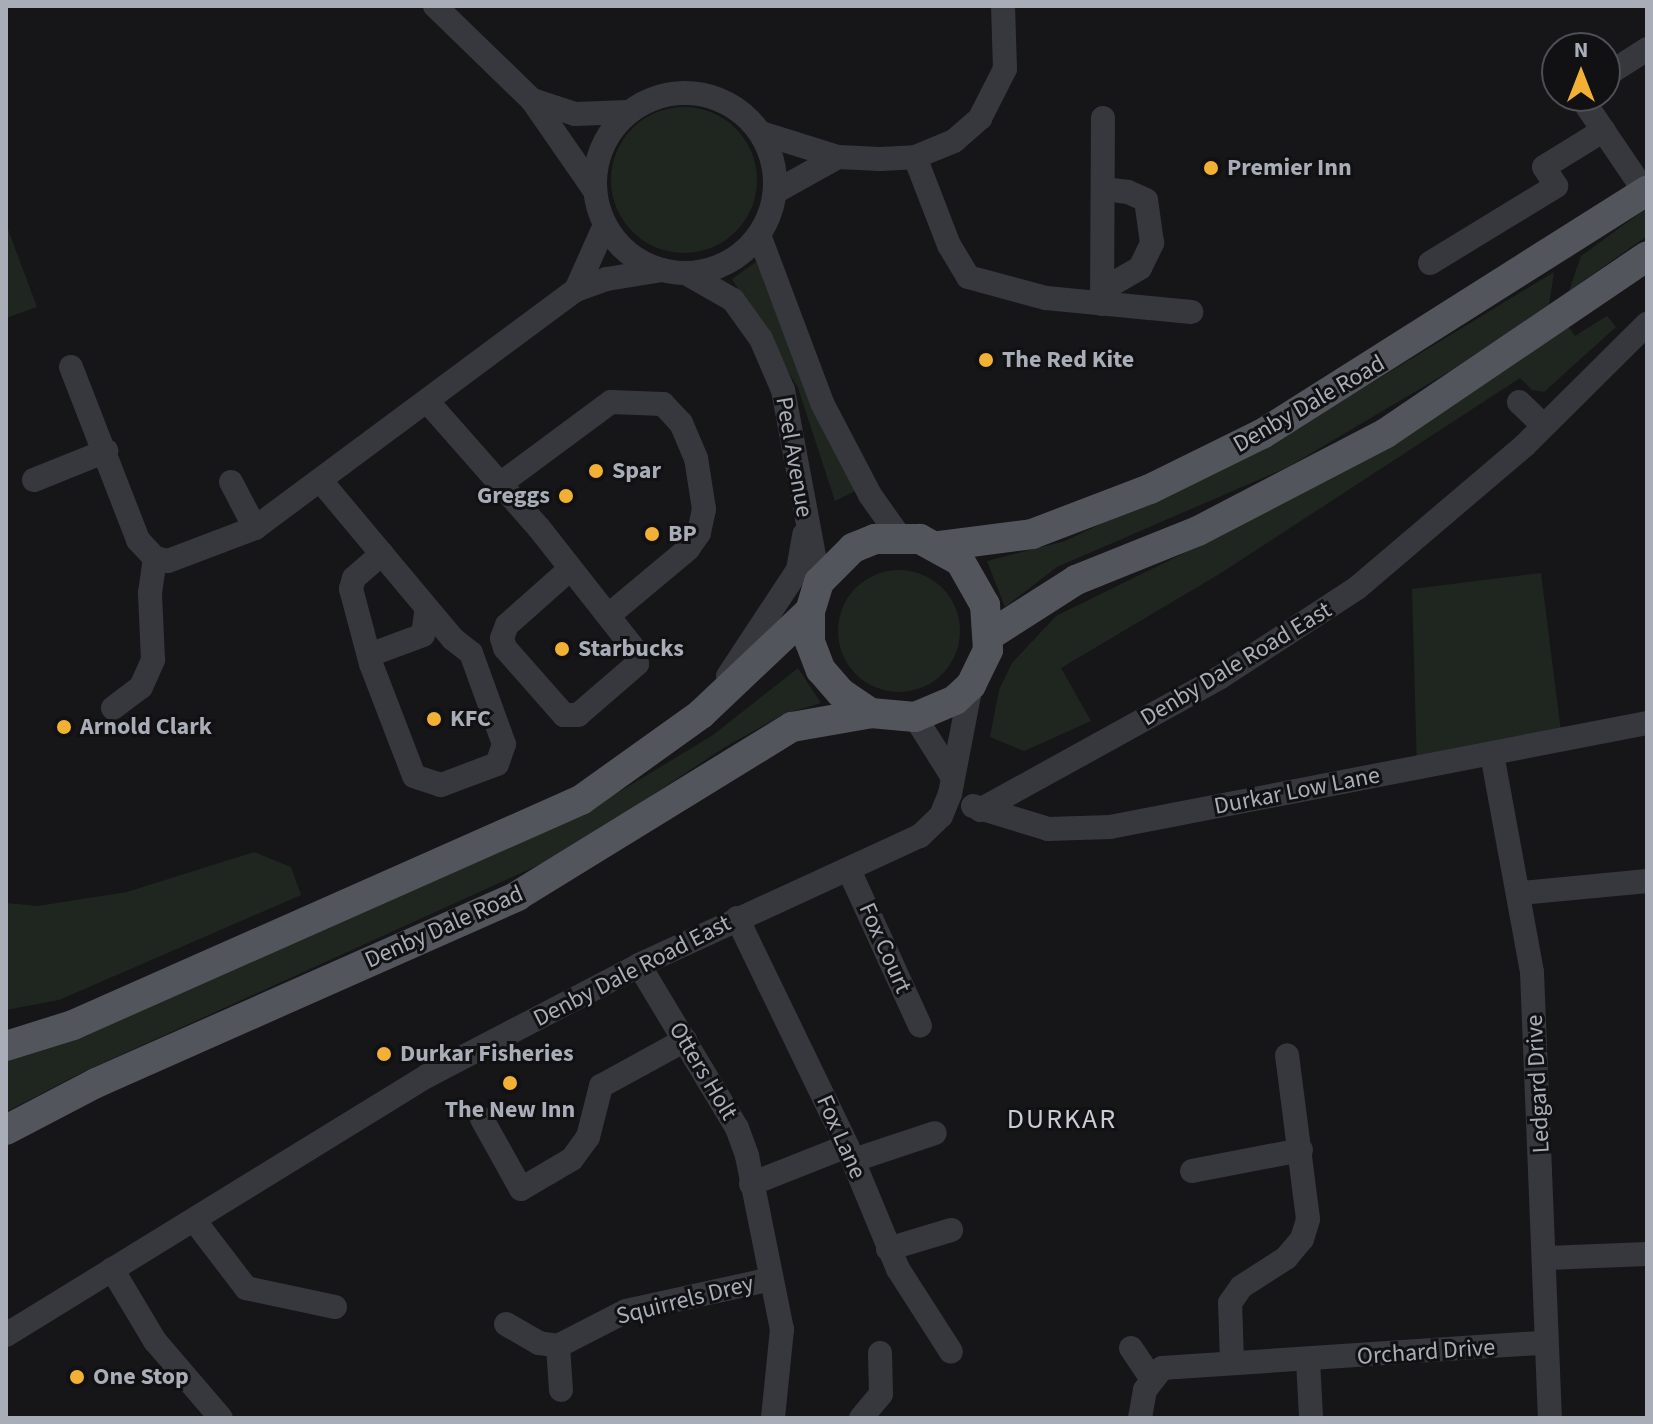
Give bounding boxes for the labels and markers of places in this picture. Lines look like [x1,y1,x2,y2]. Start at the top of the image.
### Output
place label: Premier Inn [1227,154,1352,182]
marker: Premier Inn [1202,159,1220,177]
place label: The Red Kite [1002,346,1134,374]
marker: The Red Kite [977,351,995,369]
place label: Spar [612,457,661,485]
marker: Spar [587,462,605,480]
place label: Greggs [477,482,550,510]
marker: Greggs [557,487,575,505]
place label: BP [668,520,697,548]
marker: BP [643,525,661,543]
place label: Starbucks [578,635,684,663]
marker: Starbucks [553,640,571,658]
place label: KFC [450,705,491,733]
marker: KFC [425,710,443,728]
place label: Arnold Clark [80,713,212,741]
marker: Arnold Clark [55,718,73,736]
place label: Durkar Fisheries [400,1040,574,1068]
marker: Durkar Fisheries [375,1045,393,1063]
marker: The New Inn [501,1074,519,1092]
place label: The New Inn [445,1096,575,1124]
place label: One Stop [93,1363,189,1391]
marker: One Stop [68,1368,86,1386]

